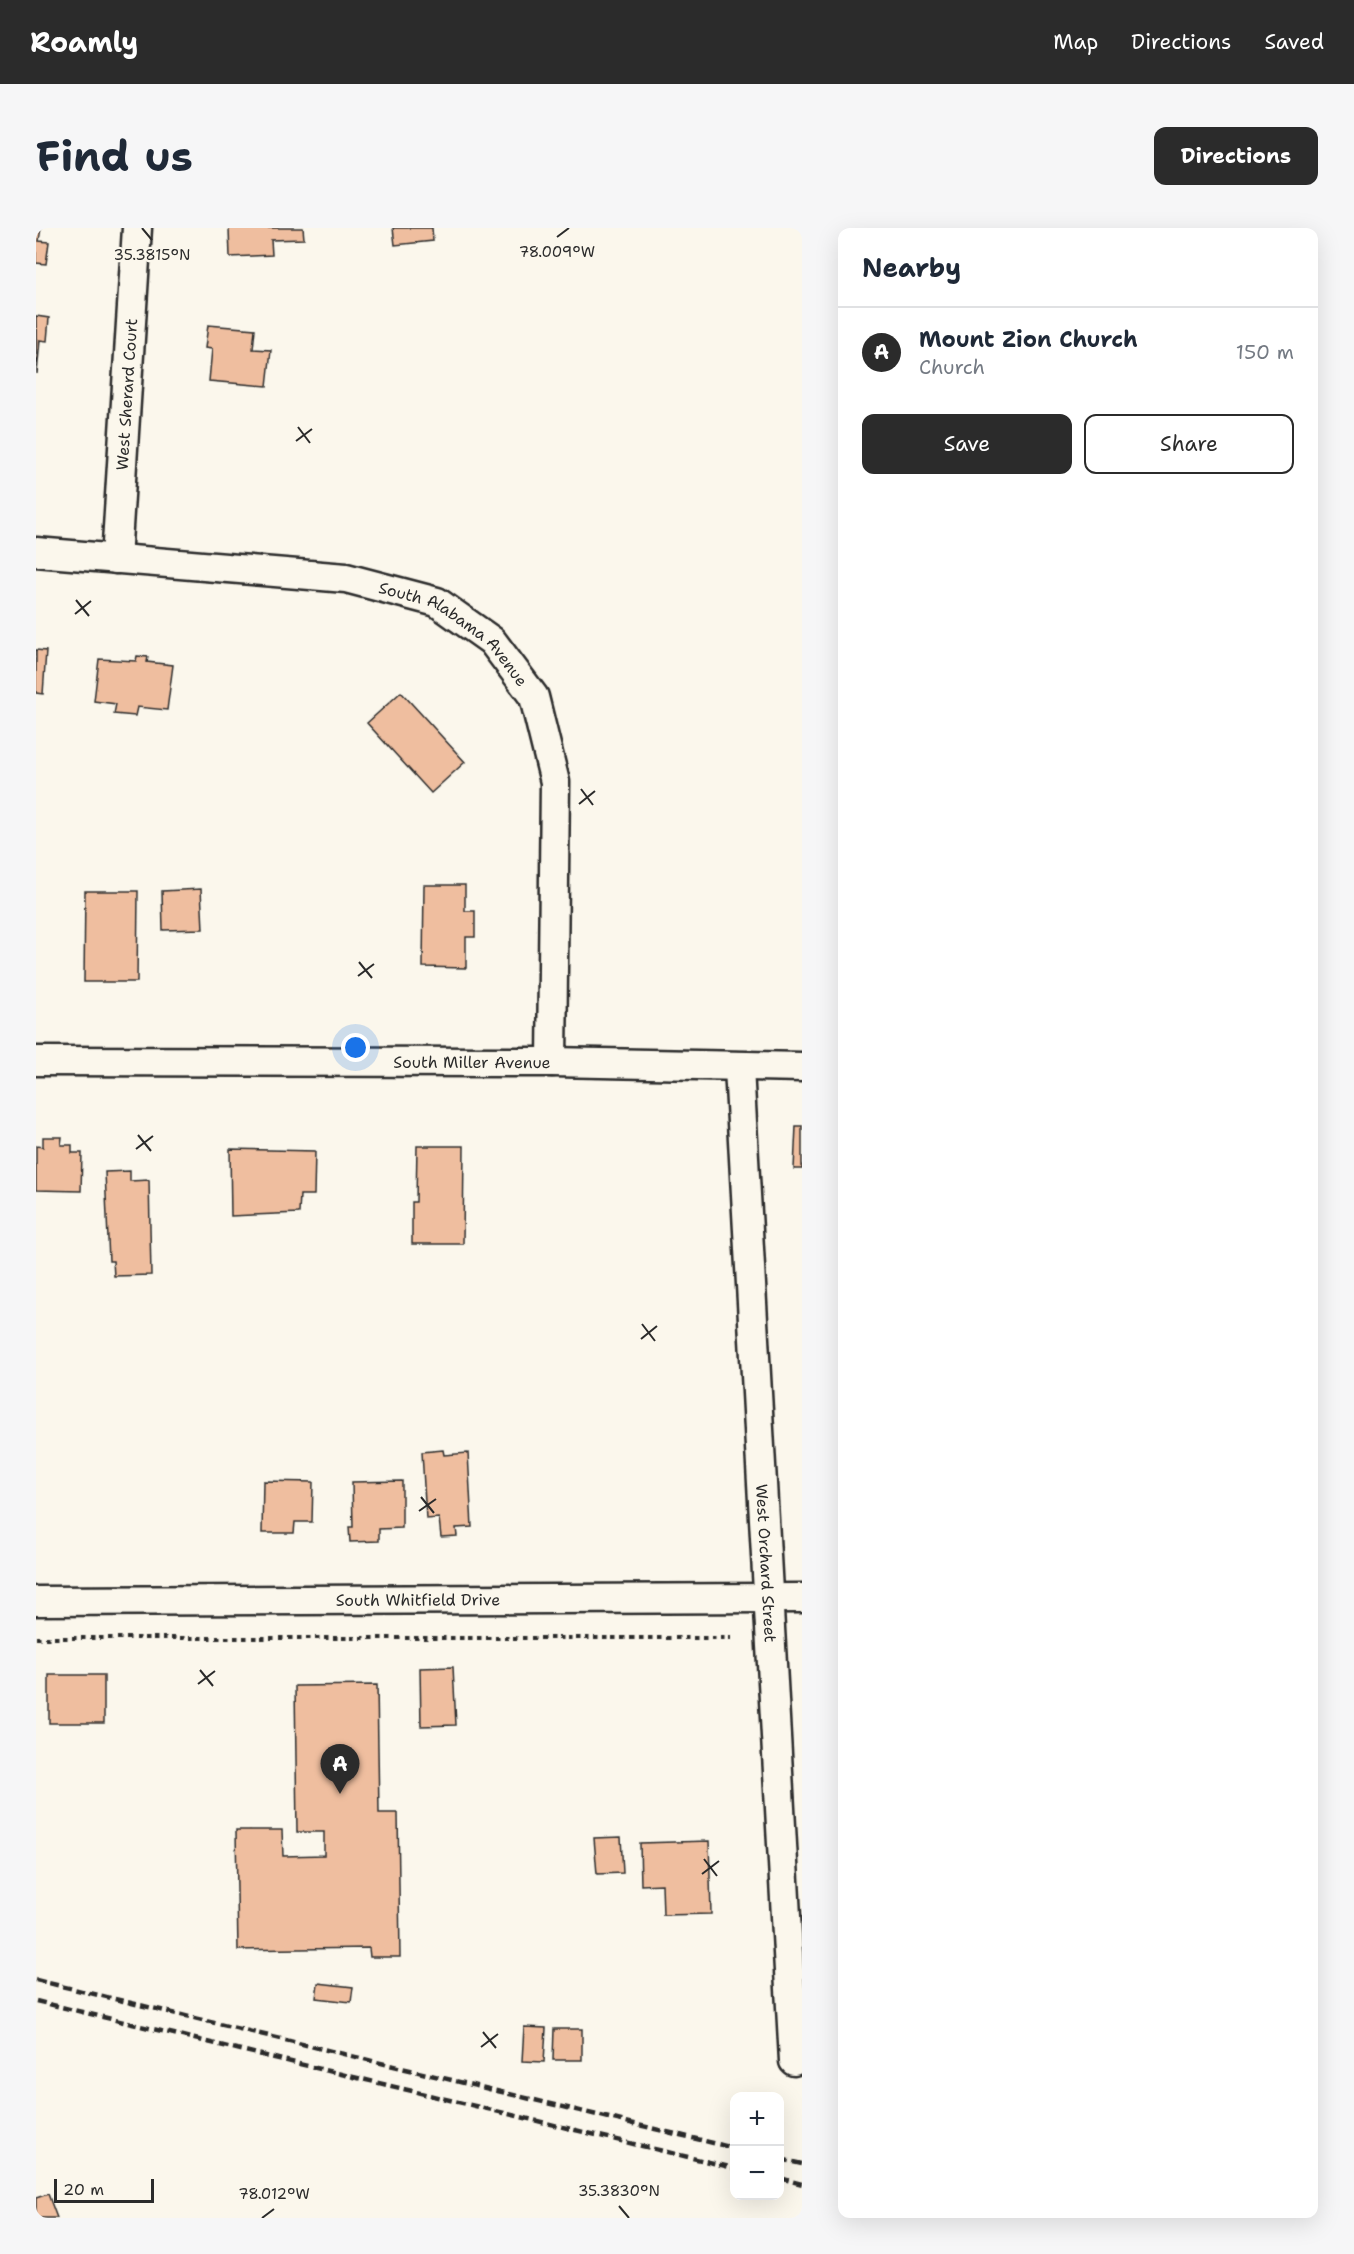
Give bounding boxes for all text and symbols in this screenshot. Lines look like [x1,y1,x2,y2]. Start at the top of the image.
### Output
text: Roamly [30,23,138,61]
text: Map [1053,28,1098,56]
text: Directions [1131,28,1231,56]
text: Saved [1264,28,1324,56]
button: Directions [1154,127,1318,185]
text: Find us [36,128,193,184]
text: 78.009°W [519,242,595,262]
text: 35.3815°N [114,245,190,265]
text: Nearby [862,250,961,285]
street label: West Sherard Court [111,318,142,471]
text: Mount Zion Church [919,325,1138,354]
text: A [874,339,889,365]
text: 150 m [1236,339,1294,365]
text: Church [919,354,985,380]
button: Save [862,414,1072,474]
button: Share [1084,414,1294,474]
street label: South Alabama Avenue [377,577,533,690]
your location [341,1033,370,1062]
street label: South Miller Avenue [393,1051,551,1072]
street label: West Orchard Street [752,1483,781,1643]
street label: South Whitfield Drive [336,1589,500,1610]
pin: A [320,1744,360,1794]
map controls [730,2092,784,2200]
button: + [730,2092,784,2146]
button: − [730,2146,784,2200]
scale bar [54,2176,154,2204]
text: 20 m [63,2179,104,2200]
text: 35.3830°N [578,2181,660,2201]
text: 78.012°W [238,2184,310,2204]

